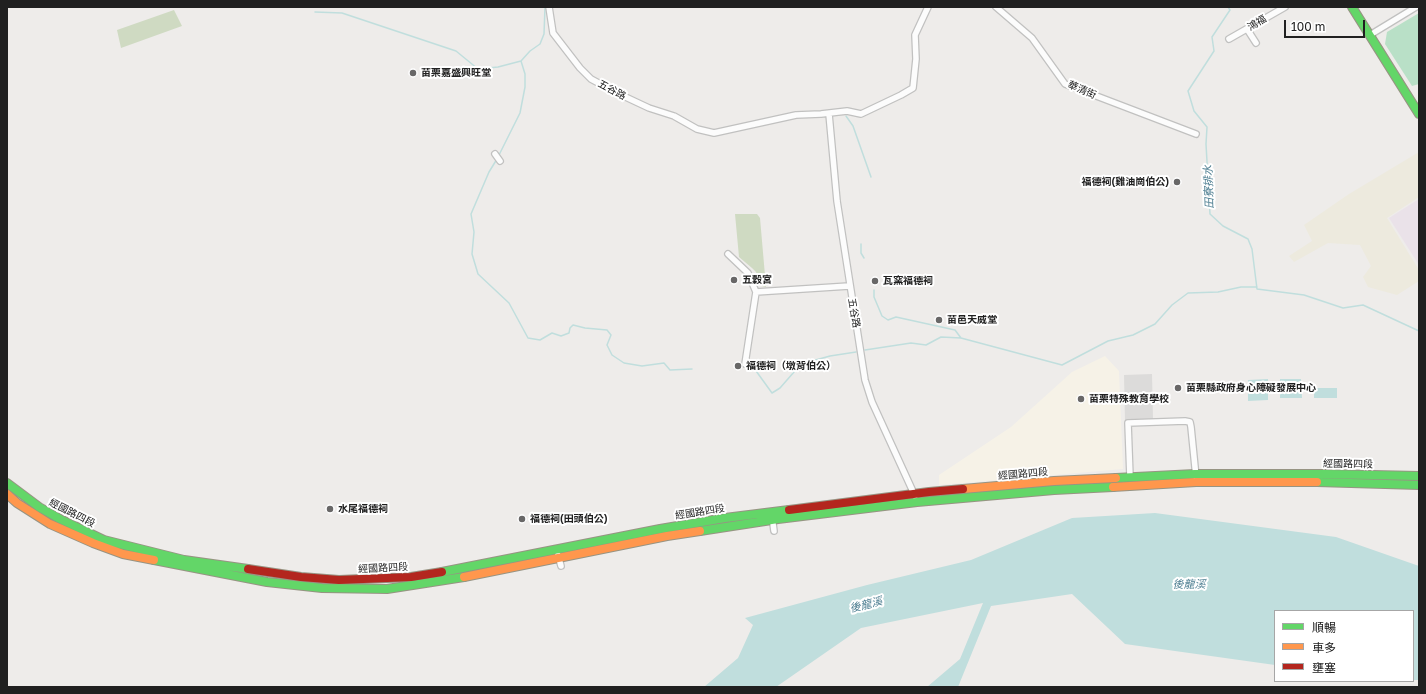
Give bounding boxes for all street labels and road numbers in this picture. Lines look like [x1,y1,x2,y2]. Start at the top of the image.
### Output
street label: 鴻福 [1245,13,1269,33]
street label: 五谷路 [596,78,628,102]
street label: 華清街 [1066,79,1098,101]
street label: 五谷路 [845,297,863,329]
street label: 經國路四段 [1323,458,1373,470]
street label: 經國路四段 [998,466,1048,482]
street label: 經國路四段 [47,496,97,530]
street label: 經國路四段 [674,502,726,522]
street label: 經國路四段 [358,561,408,575]

